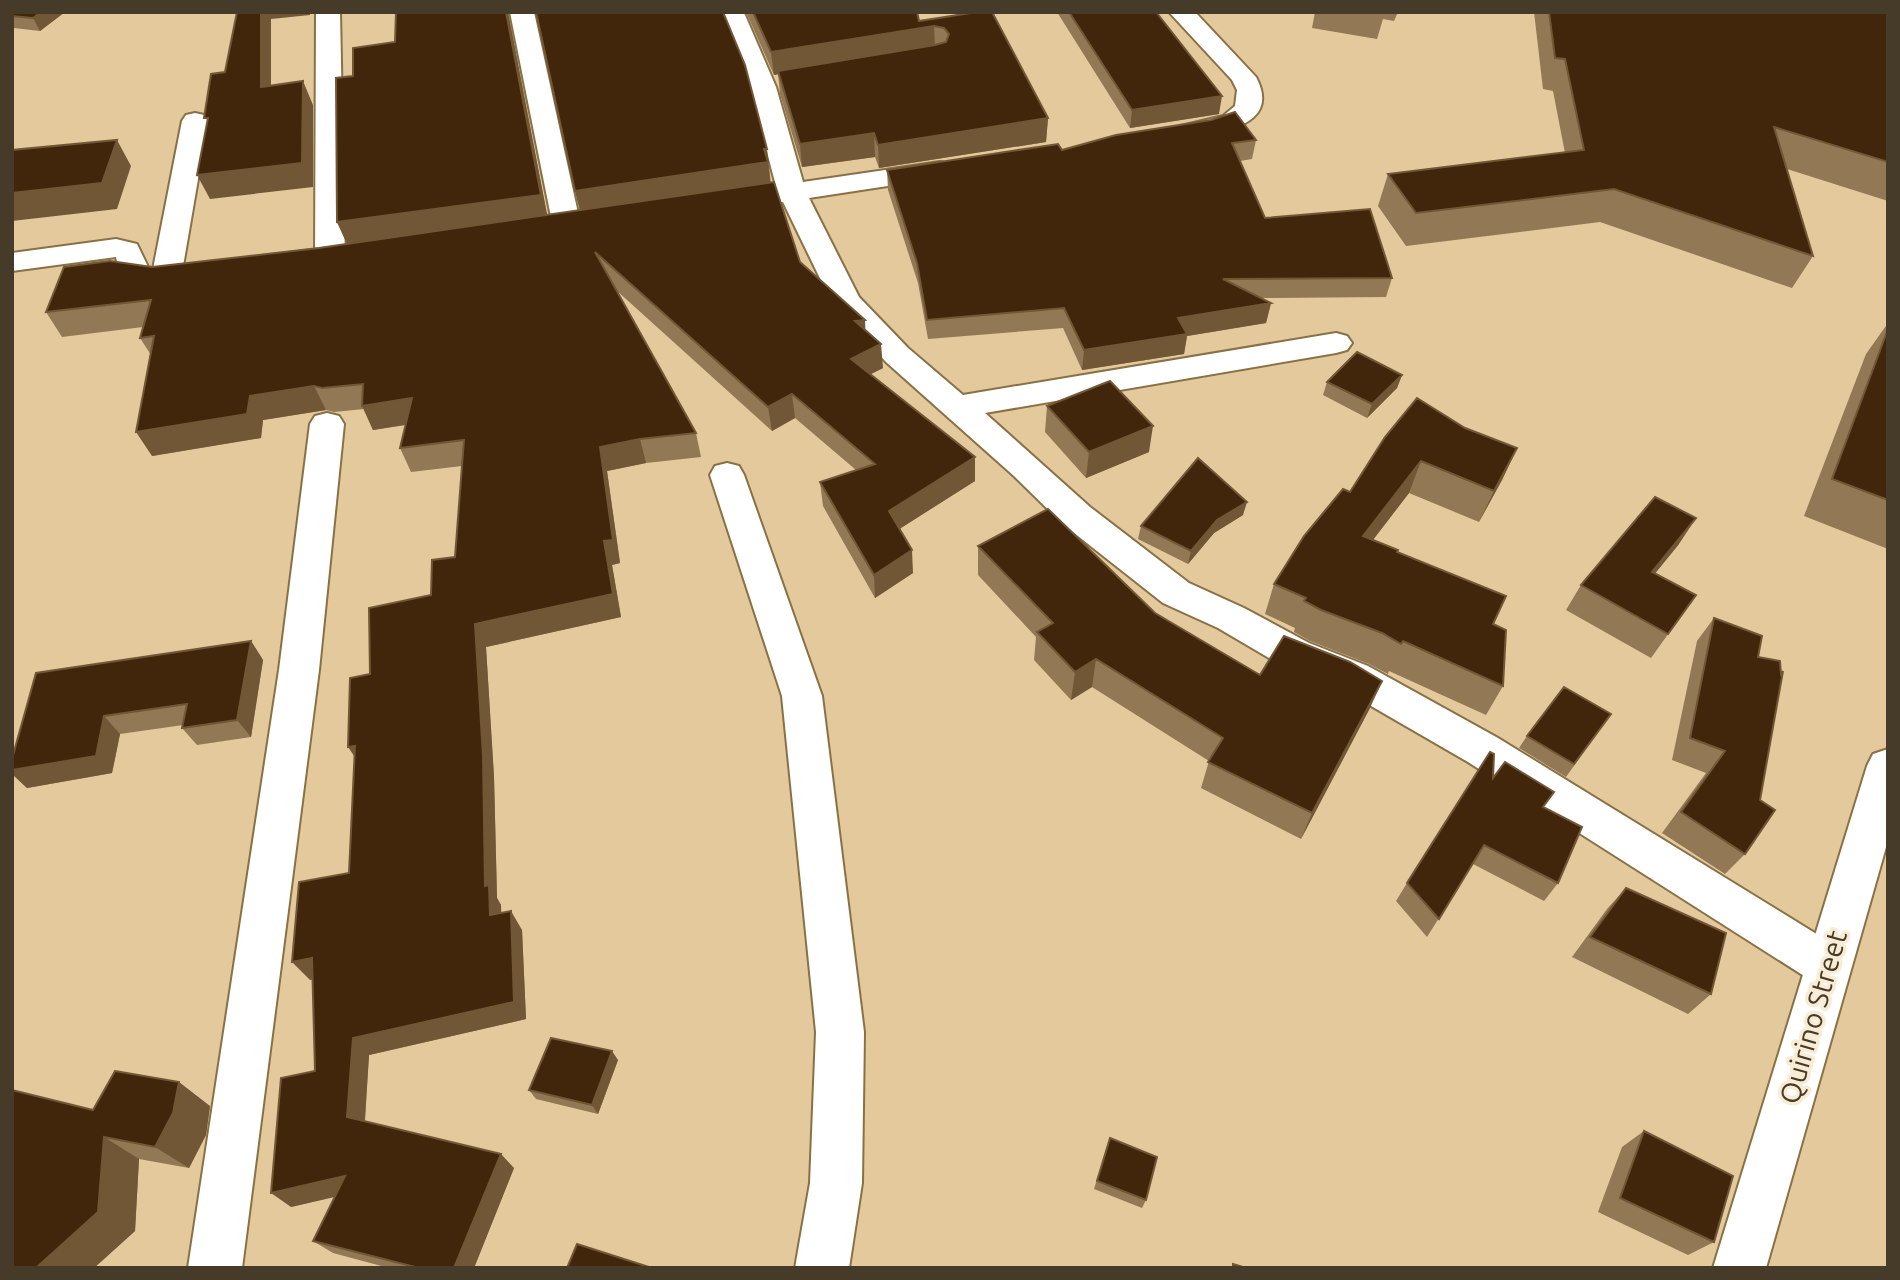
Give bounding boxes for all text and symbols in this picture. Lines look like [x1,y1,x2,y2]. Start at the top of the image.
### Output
street label: Quirino Street [1773,927,1852,1107]

